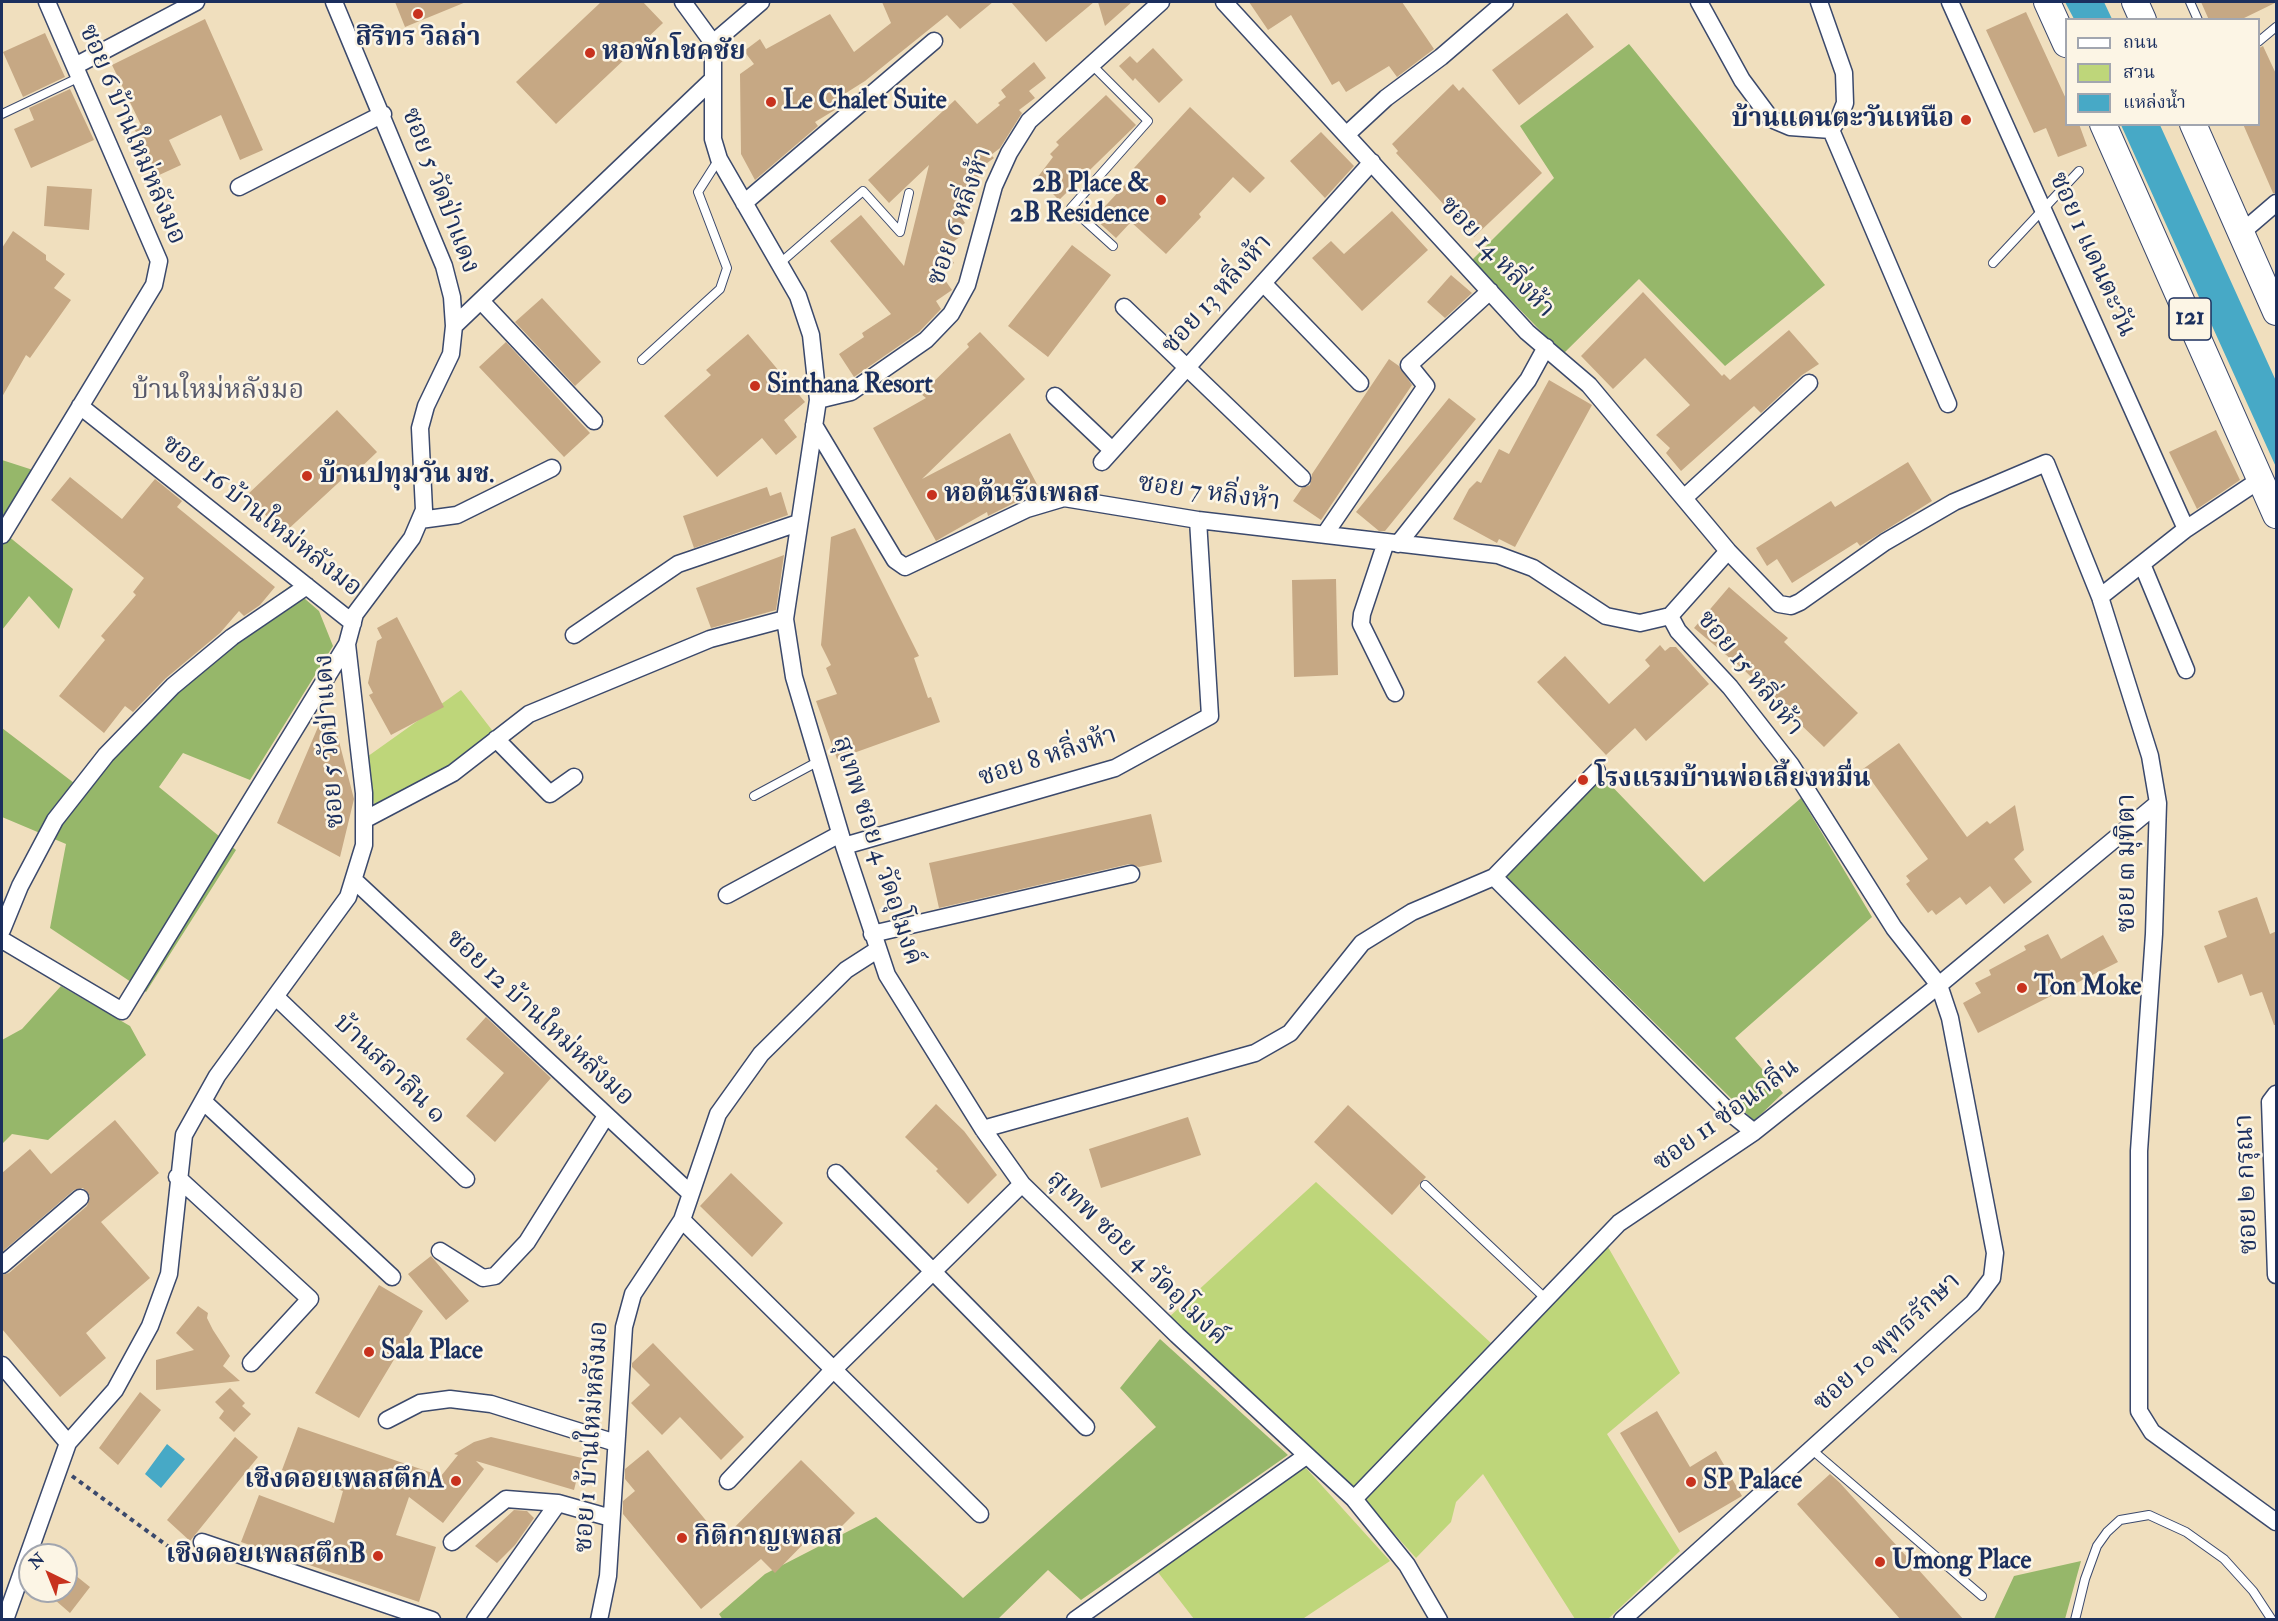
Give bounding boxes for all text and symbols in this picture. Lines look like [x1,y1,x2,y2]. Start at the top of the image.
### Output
marker: สิริทร วิลล่า [411,7,425,21]
legend [2065,18,2260,126]
street label: ซอย 6 บ้านใหม่หลังมอ [70,20,192,250]
place label: สิริทร วิลล่า [355,23,481,55]
text: ถนน [2123,31,2158,54]
place label: หอพักโชคชัย [602,37,746,69]
marker: หอพักโชคชัย [583,46,597,60]
text: สวน [2123,61,2155,84]
place label: Le Chalet Suite [783,86,947,118]
text: แหล่งน้ำ [2123,91,2186,114]
marker: Le Chalet Suite [764,95,778,109]
street label: ซอย 5 วัดป่าแดง [393,104,485,278]
place label: บ้านแดนตะวันเหนือ [1732,104,1954,136]
marker: บ้านแดนตะวันเหนือ [1959,113,1973,127]
street label: ซอย 6 หลิ่งห้า [922,144,1000,290]
street label: ซอย 1 แดนตะวัน [2041,168,2141,342]
place label: 2B Place & 2B Residence [1010,169,1149,230]
street label: ซอย 14 หลิ่งห้า [1432,191,1560,325]
marker: 2B Place & 2B Residence [1154,193,1168,207]
street label: ซอย 13 หลิ่งห้า [1156,229,1280,361]
road number: 121 [2169,298,2211,340]
place label: Sinthana Resort [767,370,933,402]
district label: บ้านใหม่หลังมอ [132,376,304,408]
marker: Sinthana Resort [748,379,762,393]
street label: ซอย 16 บ้านใหม่หลังมอ [155,429,367,605]
place label: บ้านปทุมวัน มช. [319,460,494,492]
marker: บ้านปทุมวัน มช. [300,469,314,483]
street label: ซอย 7 หลิ่งห้า [1136,469,1282,519]
place label: หอต้นรังเพลส [944,479,1099,511]
marker: หอต้นรังเพลส [925,488,939,502]
street label: ซอย 15 หลิ่งห้า [1689,605,1809,743]
street label: ซอย 5 วัดป่าแดง [309,653,353,829]
street label: ซอย 8 หลิ่งห้า [975,721,1121,795]
street label: สุเทพ ซอย 4 วัดอุโมงค์ [824,733,928,969]
place label: โรงแรมบ้านพ่อเลี้ยงหมื่น [1595,764,1870,796]
marker: โรงแรมบ้านพ่อเลี้ยงหมื่น [1576,773,1590,787]
street label: ซอย ๓ มุทิตา [2112,794,2144,932]
street label: ซอย 12 บ้านใหม่หลังมอ [439,924,639,1114]
place label: Ton Moke [2034,972,2141,1004]
marker: Ton Moke [2015,981,2029,995]
street label: บ้านสลาลิน ๑ [326,1009,452,1131]
street label: ซอย 11 ซ่อนกลิ่น [1648,1053,1806,1179]
street label: ซอย ๒ กรุณา [2230,1113,2266,1255]
street label: สุเทพ ซอย 4 วัดอุโมงค์ [1039,1165,1233,1353]
street label: ซอย 10 พุทธรักษา [1808,1267,1968,1419]
street label: ซอย 1 บ้านใหม่หลังมอ [569,1320,617,1554]
place label: Sala Place [381,1336,483,1368]
marker: Sala Place [362,1345,376,1359]
place label: เชิงดอยเพลสตึกA [245,1465,444,1497]
place label: SP Palace [1703,1466,1802,1498]
marker: เชิงดอยเพลสตึกA [449,1474,463,1488]
marker: SP Palace [1684,1475,1698,1489]
place label: กิติกาญเพลส [694,1522,842,1554]
marker: กิติกาญเพลส [675,1531,689,1545]
place label: เชิงดอยเพลสตึกB [166,1540,366,1572]
north arrow [18,1543,78,1603]
place label: Umong Place [1892,1546,2031,1578]
text: N [25,1549,49,1574]
marker: เชิงดอยเพลสตึกB [371,1549,385,1563]
marker: Umong Place [1873,1555,1887,1569]

